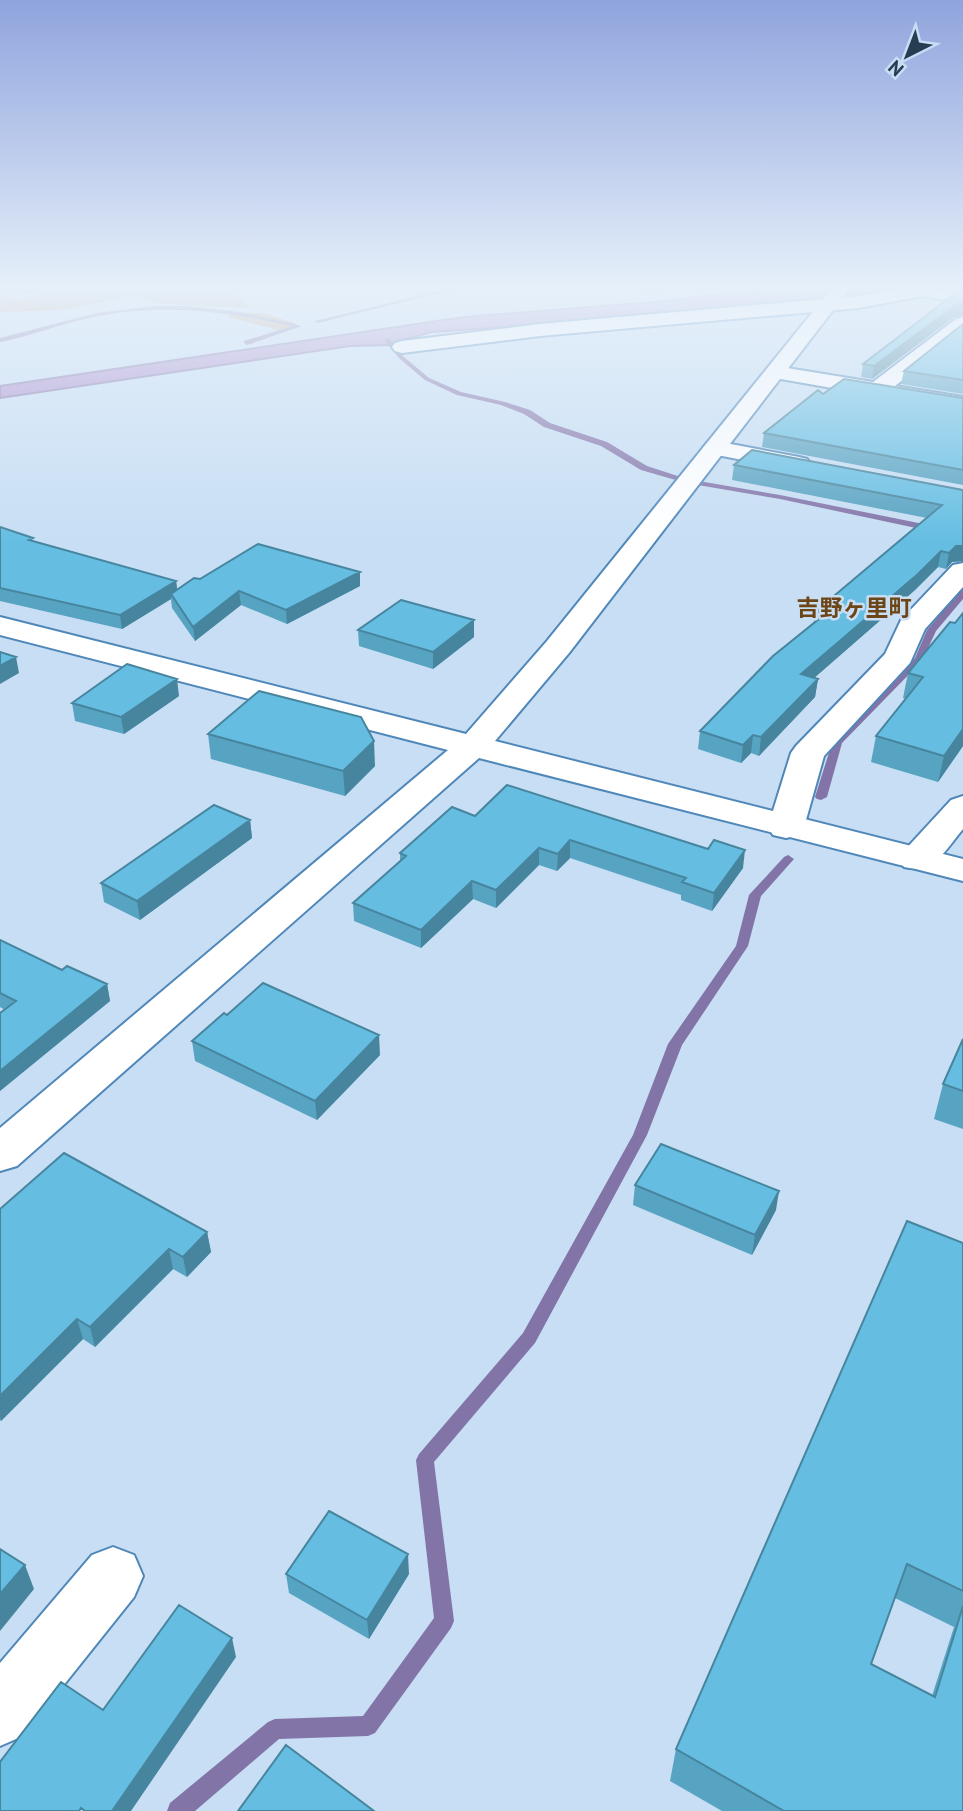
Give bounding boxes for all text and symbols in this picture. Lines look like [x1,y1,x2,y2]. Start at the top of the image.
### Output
north arrow [872,21,942,91]
text: N [883,56,908,82]
district label: 吉野ヶ里町 [797,593,912,622]

